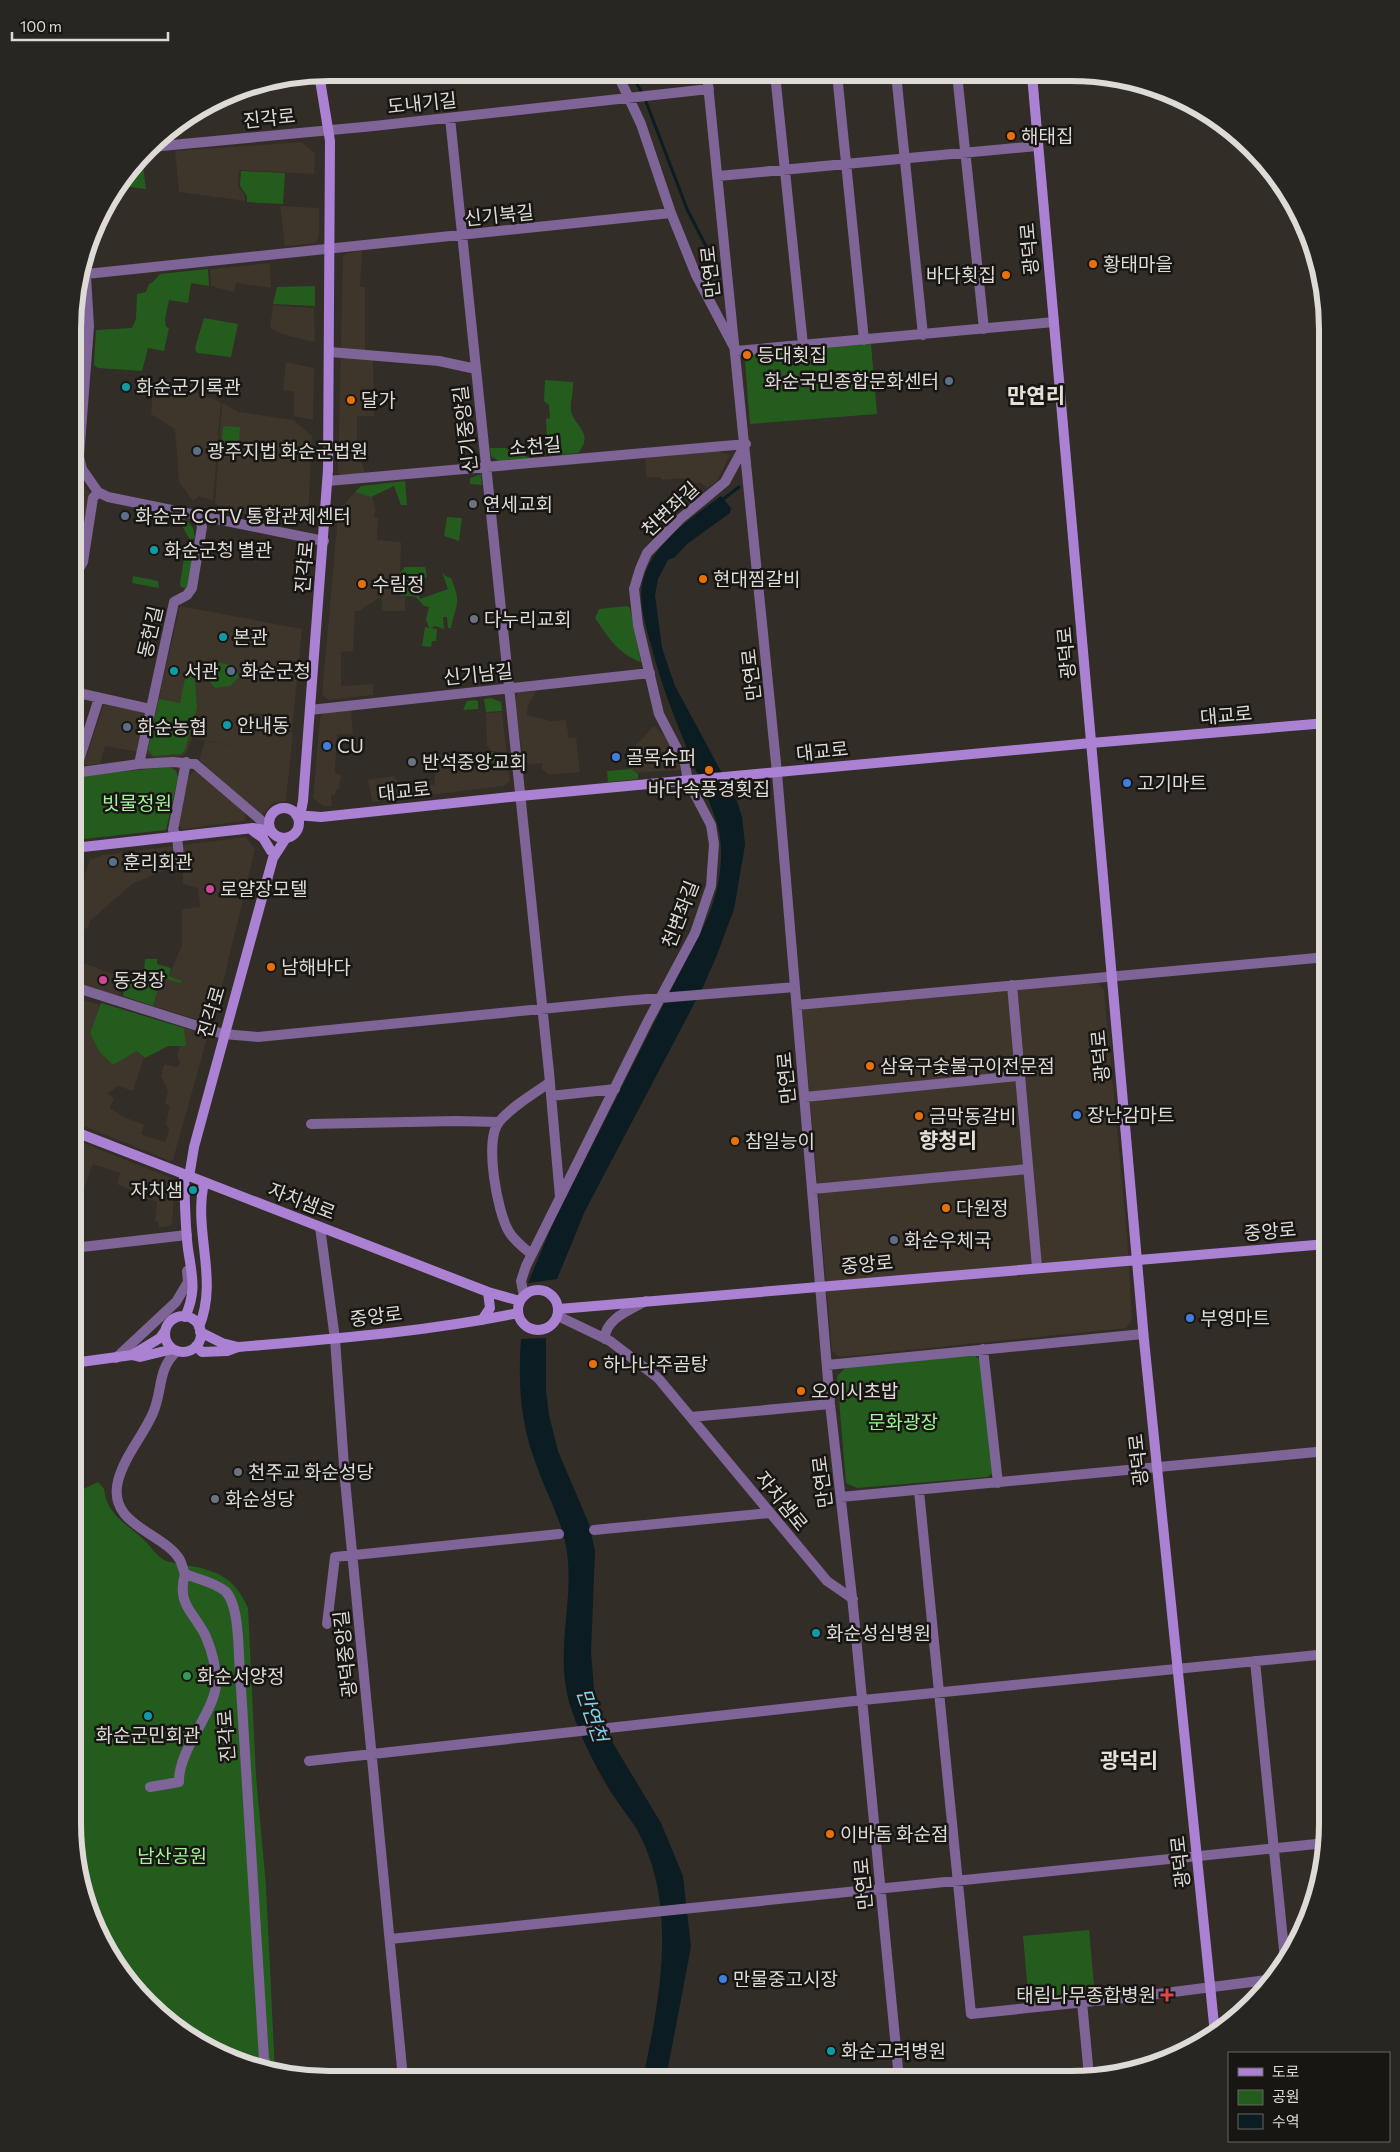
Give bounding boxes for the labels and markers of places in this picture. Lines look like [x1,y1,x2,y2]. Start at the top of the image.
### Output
place label: 해태집 [1021,124,1073,147]
marker: 해태집 [1005,130,1017,142]
place label: 황태마을 [1103,252,1173,275]
marker: 황태마을 [1087,258,1099,270]
place label: 바다횟집 [926,263,996,286]
marker: 바다횟집 [1000,269,1012,281]
place label: 등대횟집 [757,343,827,366]
marker: 등대횟집 [741,349,753,361]
place label: 화순국민종합문화센터 [764,369,939,392]
place label: 화순군기록관 [136,375,241,398]
marker: 화순국민종합문화센터 [943,375,955,387]
marker: 화순군기록관 [120,381,132,393]
place label: 달가 [361,388,396,411]
marker: 달가 [345,394,357,406]
place label: 광주지법 화순군법원 [207,439,368,462]
marker: 광주지법 화순군법원 [191,445,203,457]
place label: 연세교회 [483,492,553,515]
marker: 연세교회 [467,498,479,510]
place label: 화순군 CCTV 통합관제센터 [135,504,351,527]
marker: 화순군 CCTV 통합관제센터 [119,510,131,522]
place label: 화순군청 별관 [164,538,273,561]
marker: 화순군청 별관 [148,544,160,556]
place label: 현대찜갈비 [713,567,800,590]
place label: 수림정 [372,572,424,595]
marker: 현대찜갈비 [697,573,709,585]
marker: 수림정 [356,578,368,590]
place label: 다누리교회 [484,607,571,630]
marker: 다누리교회 [468,613,480,625]
place label: 본관 [233,625,268,648]
marker: 본관 [217,631,229,643]
place label: 서관 [184,659,219,682]
place label: 화순군청 [241,659,311,682]
marker: 서관 [168,665,180,677]
marker: 화순군청 [225,665,237,677]
place label: 안내동 [237,713,289,736]
place label: 화순농협 [137,715,207,738]
marker: 안내동 [221,719,233,731]
marker: 화순농협 [121,721,133,733]
place label: CU [337,734,364,757]
marker: CU [321,740,333,752]
place label: 골목슈퍼 [626,745,696,768]
place label: 반석중앙교회 [422,750,527,773]
marker: 골목슈퍼 [610,751,622,763]
marker: 반석중앙교회 [406,756,418,768]
marker: 바다속풍경횟집 [703,764,715,776]
place label: 고기마트 [1137,771,1207,794]
place label: 바다속풍경횟집 [648,777,770,800]
marker: 고기마트 [1121,777,1133,789]
place label: 훈리회관 [123,850,193,873]
marker: 훈리회관 [107,856,119,868]
place label: 로얄장모텔 [220,877,307,900]
marker: 로얄장모텔 [204,883,216,895]
place label: 남해바다 [281,955,351,978]
marker: 남해바다 [265,961,277,973]
place label: 동경장 [113,968,165,991]
marker: 동경장 [97,974,109,986]
place label: 삼육구숯불구이전문점 [880,1054,1055,1077]
marker: 삼육구숯불구이전문점 [864,1060,876,1072]
place label: 장난감마트 [1087,1103,1174,1126]
place label: 금막동갈비 [929,1104,1016,1127]
marker: 장난감마트 [1071,1109,1083,1121]
marker: 금막동갈비 [913,1110,925,1122]
place label: 참일능이 [745,1129,815,1152]
marker: 참일능이 [729,1135,741,1147]
place label: 자치샘 [131,1178,183,1201]
marker: 자치샘 [187,1184,199,1196]
place label: 다원정 [956,1196,1008,1219]
marker: 다원정 [940,1202,952,1214]
place label: 화순우체국 [904,1228,991,1251]
marker: 화순우체국 [888,1234,900,1246]
place label: 부영마트 [1200,1306,1270,1329]
marker: 부영마트 [1184,1312,1196,1324]
place label: 하나나주곰탕 [603,1352,708,1375]
marker: 하나나주곰탕 [587,1358,599,1370]
place label: 오이시초밥 [811,1379,898,1402]
marker: 오이시초밥 [795,1385,807,1397]
place label: 천주교 화순성당 [248,1460,374,1483]
marker: 천주교 화순성당 [232,1466,244,1478]
place label: 화순성당 [225,1487,295,1510]
marker: 화순성당 [209,1493,221,1505]
place label: 화순성심병원 [826,1621,931,1644]
marker: 화순성심병원 [810,1627,822,1639]
place label: 화순서양정 [197,1664,284,1687]
marker: 화순서양정 [181,1670,193,1682]
marker: 화순군민회관 [142,1710,154,1722]
place label: 화순군민회관 [96,1723,200,1746]
place label: 이바돔 화순점 [840,1822,949,1845]
marker: 이바돔 화순점 [824,1828,836,1840]
place label: 만물중고시장 [733,1967,838,1990]
marker: 만물중고시장 [717,1973,729,1985]
place label: 태림나무종합병원 [1016,1983,1156,2006]
marker: 태림나무종합병원 [1160,1988,1174,2002]
place label: 화순고려병원 [841,2039,946,2062]
marker: 화순고려병원 [825,2045,837,2057]

